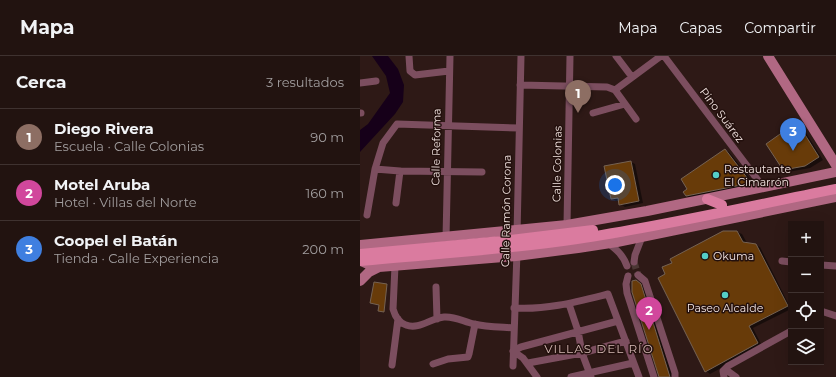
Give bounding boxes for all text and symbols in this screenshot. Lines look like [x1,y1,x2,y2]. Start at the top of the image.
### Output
text: Mapa [20,16,75,39]
text: Mapa [618,19,658,37]
text: Capas [680,19,722,37]
text: Compartir [744,19,816,37]
text: Cerca [16,72,66,92]
text: 3 resultados [266,74,344,90]
pin: 1 [565,80,591,113]
street label: Pino Suárez [697,85,747,146]
street label: Calle Reforma [428,108,444,186]
pin: 3 [780,118,806,151]
text: Diego Rivera [54,119,154,138]
street label: Calle Colonias [549,125,565,202]
text: 1 [26,129,32,145]
text: 90 m [310,129,344,145]
text: Escuela · Calle Colonias [54,138,204,154]
street label: Calle Ramón Corona [498,155,514,267]
place label: Restautante El Cimarrón [724,162,792,189]
marker: Restautante El Cimarrón [711,170,721,180]
text: Motel Aruba [54,175,150,194]
your location [605,175,625,195]
text: 2 [25,185,33,201]
text: 160 m [306,185,344,201]
text: Hotel · Villas del Norte [54,194,197,210]
map controls [788,221,824,365]
button: + [788,221,824,257]
text: Coopel el Batán [54,231,178,250]
text: 3 [25,241,33,257]
text: 200 m [302,241,344,257]
place label: Okuma [713,249,754,263]
text: Tienda · Calle Experiencia [54,250,219,266]
marker: Okuma [700,251,710,261]
button: − [788,257,824,293]
marker: Paseo Alcalde [720,290,730,300]
button: locate [788,293,824,329]
pin: 2 [636,297,662,330]
place label: Paseo Alcalde [687,301,764,315]
button: layers [788,329,824,365]
district label: VILLAS DEL RÍO [544,341,654,356]

